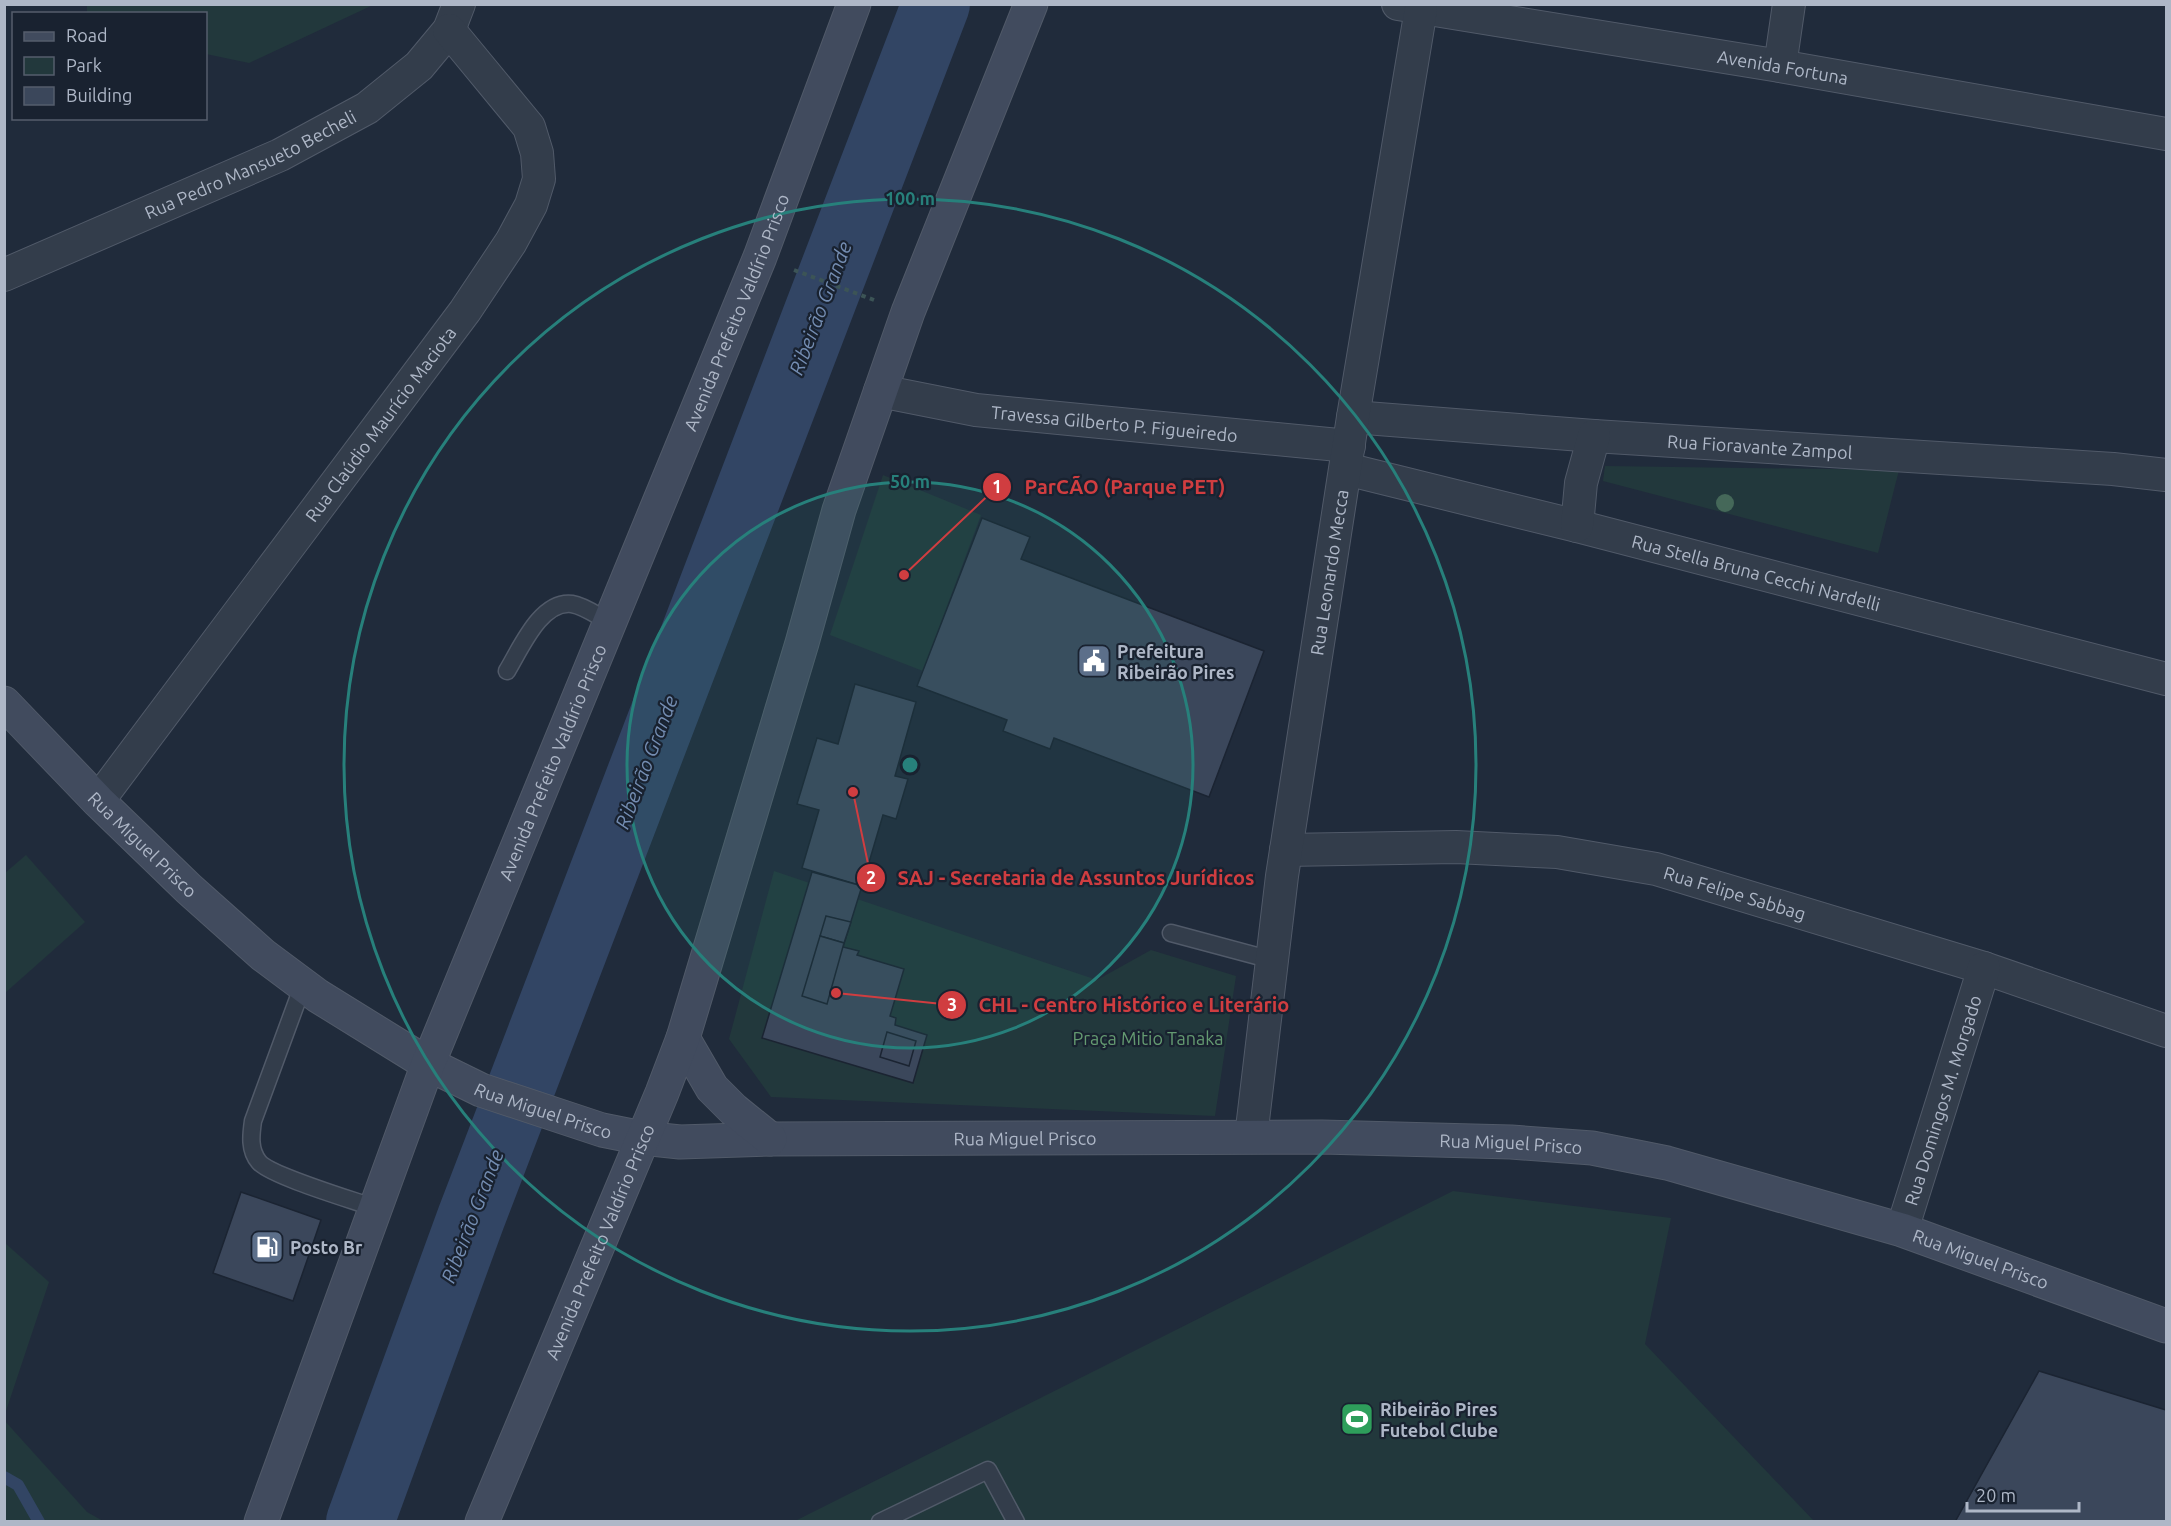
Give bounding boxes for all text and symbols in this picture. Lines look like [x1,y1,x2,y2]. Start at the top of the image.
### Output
legend [12,12,207,120]
text: Road [66,25,108,45]
street label: Avenida Fortuna [1716,46,1850,88]
text: Park [66,55,102,75]
text: Building [66,85,132,105]
street label: Rua Pedro Mansueto Becheli [142,106,359,223]
text: 100 m [885,188,935,208]
street label: Avenida Prefeito Valdírio Prisco [680,191,793,434]
water label: Ribeirão Grande [784,238,856,378]
street label: Rua Claúdio Maurício Maciota [301,323,460,525]
street label: Travessa Gilberto P. Figueiredo [990,402,1239,445]
street label: Rua Fioravante Zampol [1667,431,1853,462]
callout: ParCÃO (Parque PET) [982,468,1237,506]
text: 50 m [890,471,930,491]
text: ParCÃO (Parque PET) [1025,475,1225,498]
text: 1 [992,476,1002,496]
street label: Rua Leonardo Mecca [1306,488,1352,657]
street label: Rua Stella Bruna Cecchi Nardelli [1630,531,1883,614]
street label: Avenida Prefeito Valdírio Prisco [495,641,610,883]
place label: Prefeitura Ribeirão Pires [1117,641,1235,682]
public building icon: Prefeitura Ribeirão Pires [1076,643,1112,679]
water label: Ribeirão Grande [610,692,682,832]
centre of rings [900,755,920,775]
street label: Rua Miguel Prisco [84,787,201,901]
callout: SAJ - Secretaria de Assuntos Jurídicos [856,859,1267,897]
street label: Rua Felipe Sabbag [1661,862,1808,924]
text: SAJ - Secretaria de Assuntos Jurídicos [898,866,1254,889]
text: 2 [866,867,876,887]
callout: CHL - Centro Histórico e Literário [937,986,1302,1024]
text: CHL - Centro Histórico e Literário [979,993,1289,1016]
street label: Rua Domingos M. Morgado [1900,993,1985,1208]
text: 3 [947,994,957,1014]
park label: Praça Mitio Tanaka [1072,1028,1224,1048]
street label: Rua Miguel Prisco [471,1078,613,1142]
street label: Avenida Prefeito Valdírio Prisco [541,1121,658,1362]
street label: Rua Miguel Prisco [953,1128,1097,1148]
street label: Rua Miguel Prisco [1439,1130,1583,1157]
water label: Ribeirão Grande [436,1146,508,1286]
street label: Rua Miguel Prisco [1910,1225,2051,1292]
fuel station icon: Posto Br [249,1229,285,1265]
place label: Posto Br [290,1237,363,1257]
place label: Ribeirão Pires Futebol Clube [1380,1399,1498,1440]
sports icon: Ribeirão Pires Futebol Clube [1339,1401,1375,1437]
scale bar [1967,1475,2080,1513]
text: 20 m [1976,1485,2016,1505]

